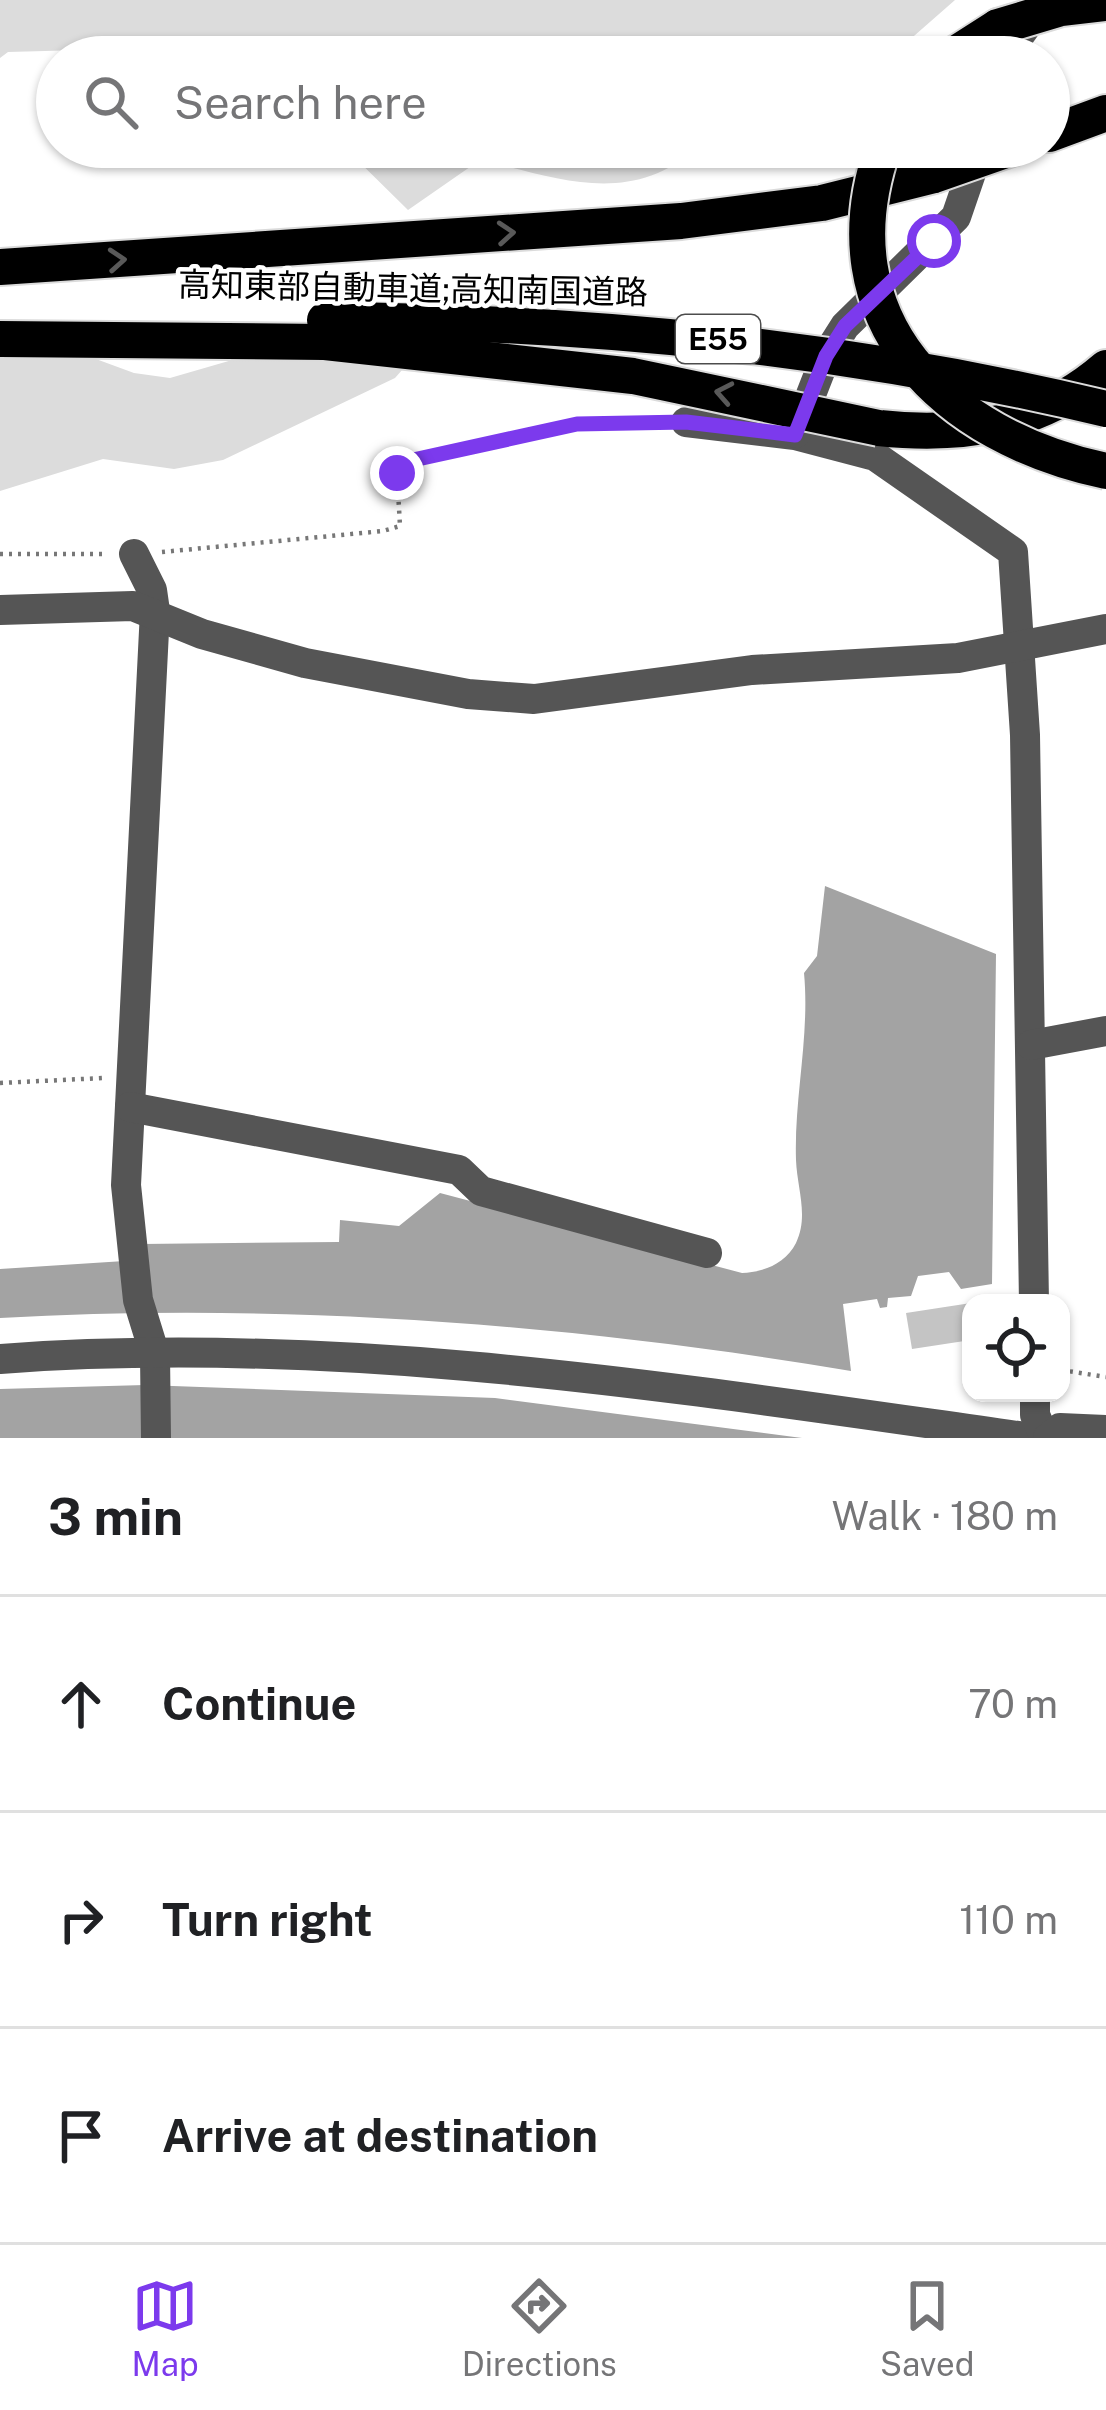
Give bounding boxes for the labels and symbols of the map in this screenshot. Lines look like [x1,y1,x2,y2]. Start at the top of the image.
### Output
route start [907,214,961,268]
one-way arrow [497,221,516,247]
one-way arrow [108,247,127,273]
street label: 高知東部自動車道;高知南国道路 [178,265,648,311]
road number: E55 [676,315,760,363]
one-way arrow [714,381,734,407]
route end [370,446,424,500]

